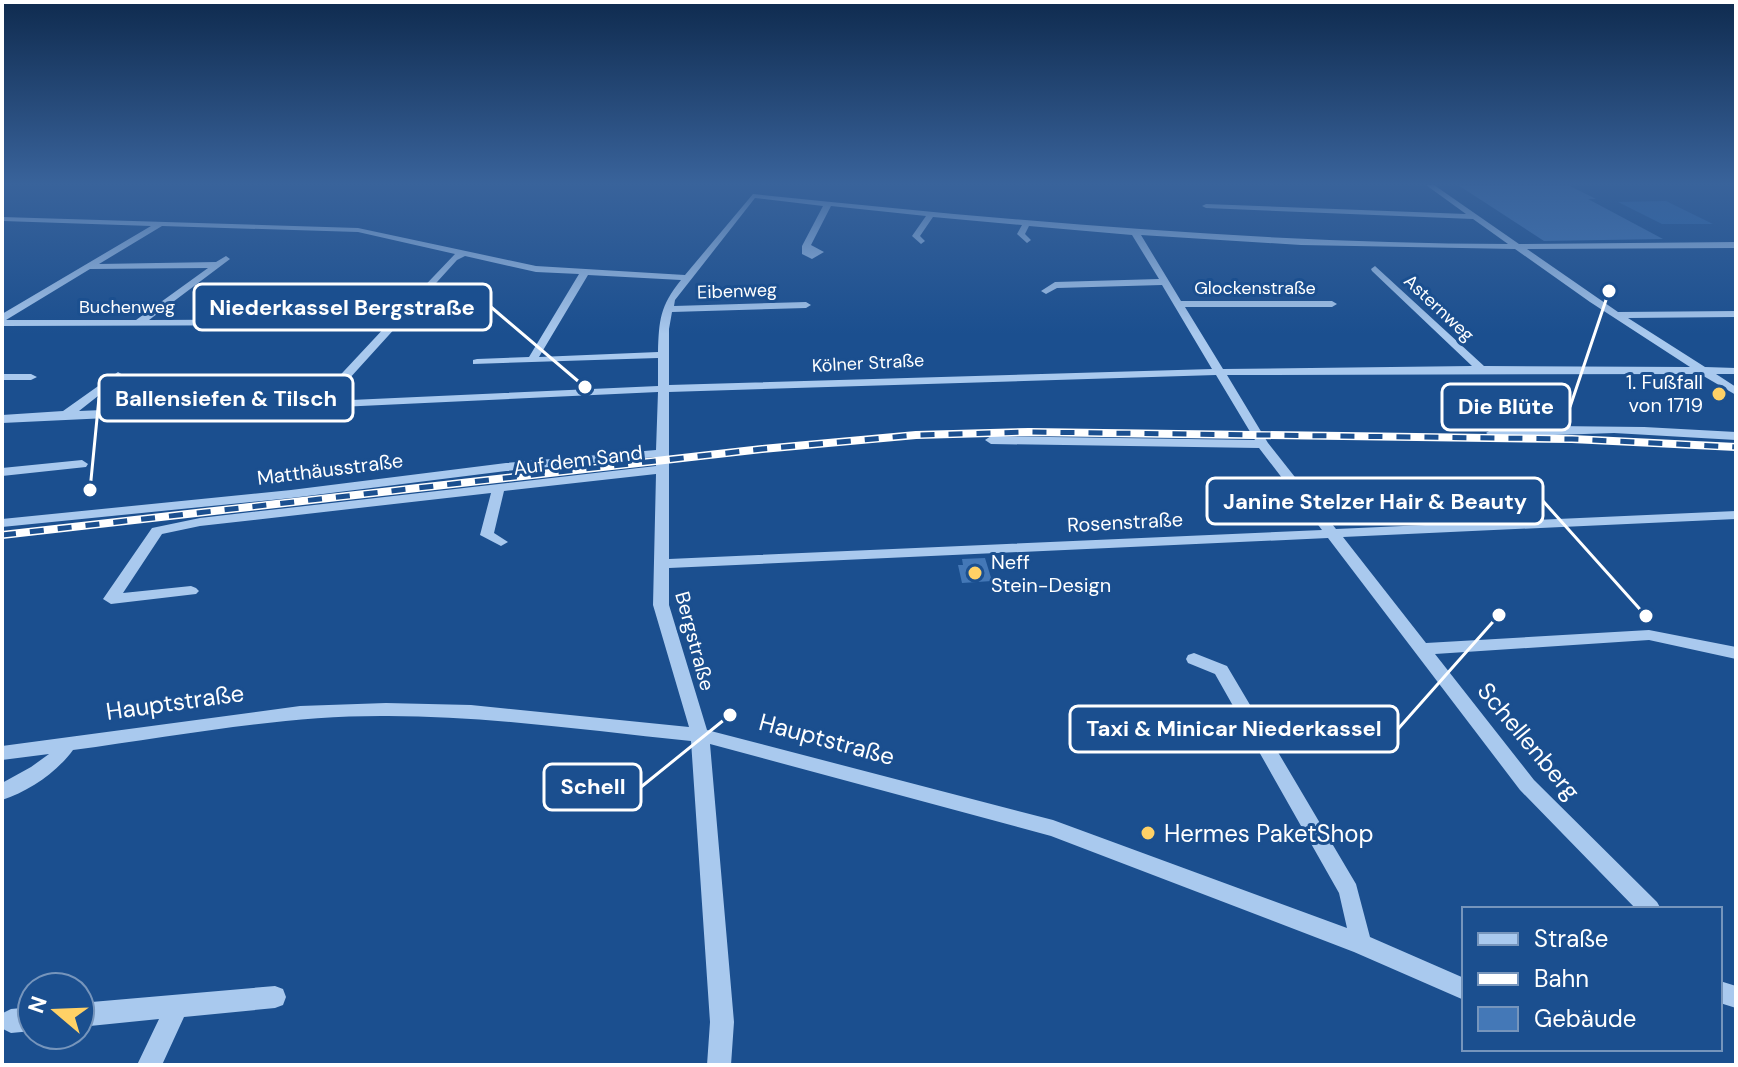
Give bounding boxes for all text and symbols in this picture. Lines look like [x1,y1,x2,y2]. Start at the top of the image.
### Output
street label: Asternweg [1399,269,1479,347]
street label: Glockenstraße [1194,276,1316,300]
street label: Eibenweg [697,278,777,304]
callout: Niederkassel Bergstraße [194,284,491,330]
text: Niederkassel Bergstraße [209,293,475,322]
street label: Buchenweg [79,295,175,319]
street label: Kölner Straße [811,348,925,378]
place label: 1. Fußfall von 1719 [1626,369,1703,418]
callout: Ballensiefen & Tilsch [99,375,353,421]
text: Ballensiefen & Tilsch [115,384,337,413]
callout: Die Blüte [1442,384,1570,430]
marker: 1. Fußfall von 1719 [1710,385,1728,403]
text: Die Blüte [1458,392,1554,421]
street label: Auf dem Sand [512,439,644,481]
street label: Matthäusstraße [255,447,405,491]
callout: Janine Stelzer Hair & Beauty [1207,478,1543,524]
text: Janine Stelzer Hair & Beauty [1223,487,1527,516]
street label: Rosenstraße [1066,506,1184,538]
place label: Neff Stein-Design [991,549,1111,598]
marker: Neff Stein-Design [966,564,984,582]
street label: Bergstraße [669,588,721,694]
street label: Schellenberg [1471,676,1587,806]
street label: Hauptstraße [104,677,246,727]
street label: Hauptstraße [756,706,898,772]
callout: Taxi & Minicar Niederkassel [1070,706,1398,752]
text: Taxi & Minicar Niederkassel [1086,714,1382,743]
callout: Schell [544,764,641,810]
text: Schell [560,772,626,801]
place label: Hermes PaketShop [1164,818,1374,849]
marker: Hermes PaketShop [1139,824,1157,842]
legend [1462,907,1722,1051]
text: Straße [1534,923,1608,954]
text: Bahn [1534,963,1589,994]
north arrow [16,971,96,1051]
text: N [21,992,54,1017]
text: Gebäude [1534,1003,1636,1034]

